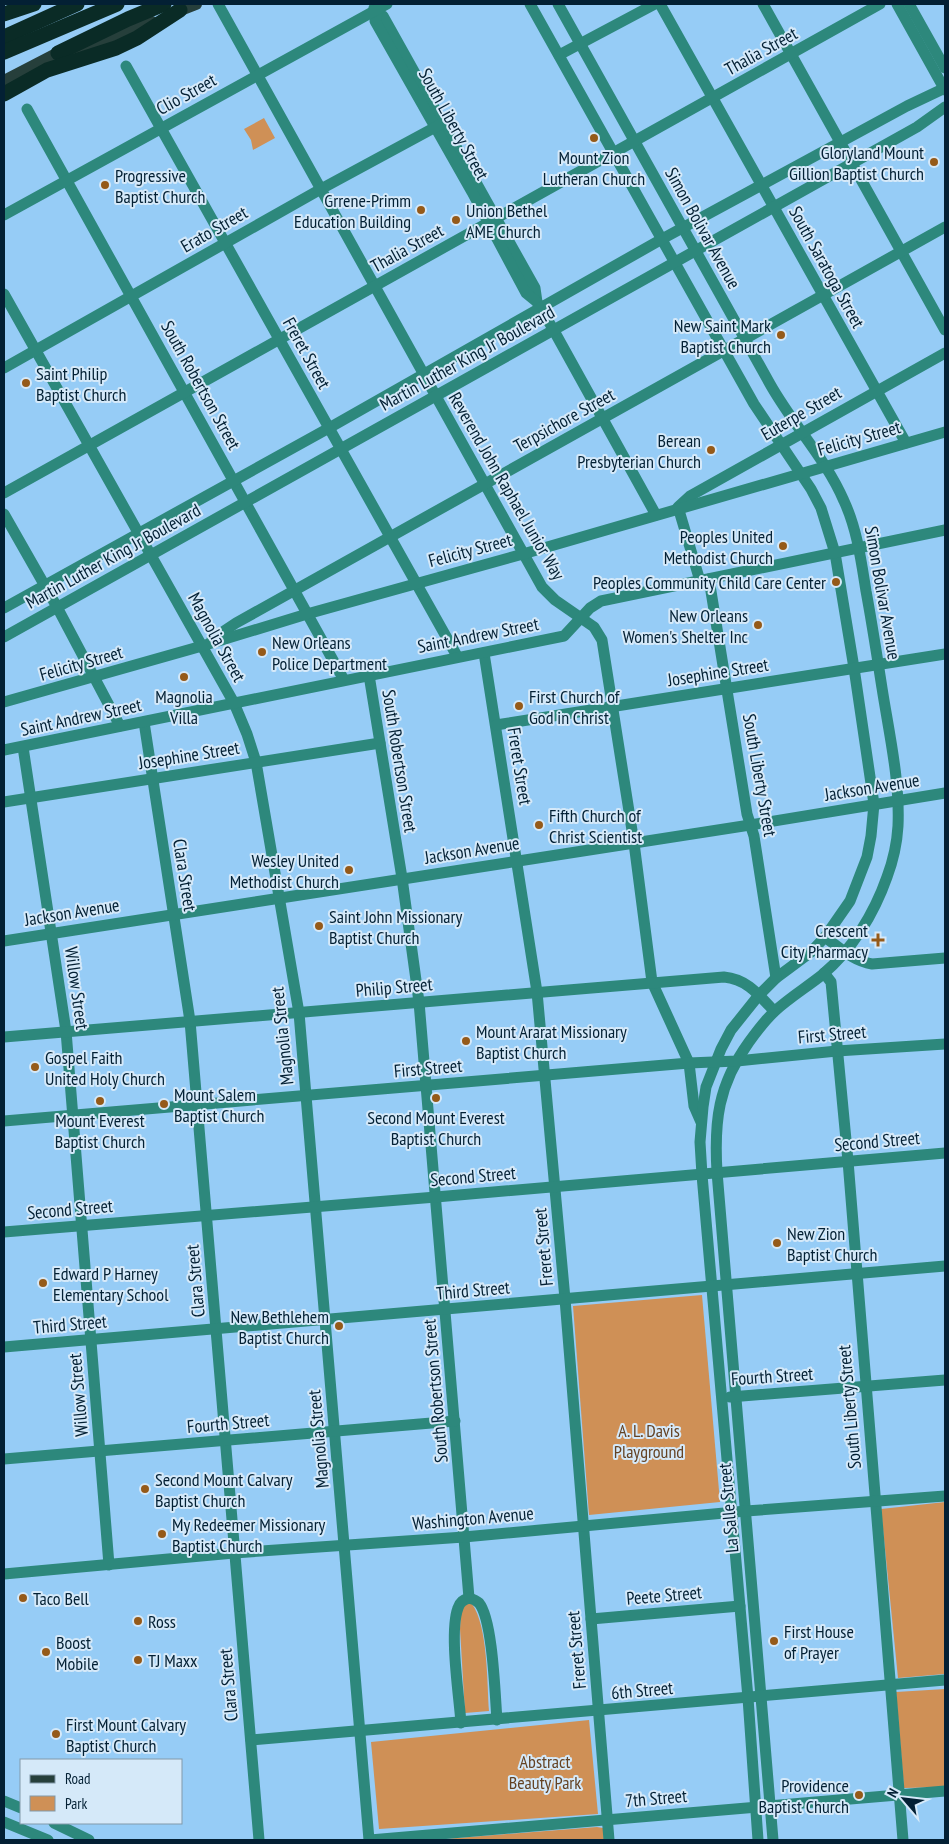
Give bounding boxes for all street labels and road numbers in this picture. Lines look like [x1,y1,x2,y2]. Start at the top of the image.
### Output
street label: Thalia Street [721,22,801,80]
street label: South Liberty Street [414,64,494,184]
street label: Clio Street [152,68,220,120]
street label: Simon Bolivar Avenue [660,163,746,293]
street label: Erato Street [176,201,252,257]
street label: South Saratoga Street [784,202,870,332]
street label: Thalia Street [367,219,447,277]
street label: Martin Luther King Jr Boulevard [376,300,558,416]
street label: Freret Street [278,313,336,393]
street label: South Robertson Street [156,316,246,454]
street label: Euterpe Street [757,381,845,445]
street label: Terpsichore Street [509,383,619,457]
street label: Reverend John Raphael Junior Way [444,388,570,584]
street label: Felicity Street [815,415,903,461]
street label: Martin Luther King Jr Boulevard [22,498,204,614]
street label: Simon Bolivar Avenue [860,524,906,662]
street label: Felicity Street [426,528,514,572]
street label: Magnolia Street [183,588,251,686]
street label: Saint Andrew Street [416,612,541,658]
street label: Felicity Street [37,640,125,686]
street label: Josephine Street [665,653,770,691]
street label: South Robertson Street [377,688,423,834]
street label: Saint Andrew Street [19,693,143,741]
street label: South Liberty Street [738,712,782,838]
street label: Freret Street [503,726,537,806]
street label: Josephine Street [136,736,241,774]
street label: Jackson Avenue [822,768,921,806]
street label: Jackson Avenue [422,831,521,869]
street label: Clara Street [168,837,202,913]
street label: Jackson Avenue [22,893,121,931]
street label: Willow Street [60,945,94,1031]
street label: Philip Street [355,972,433,1002]
street label: Magnolia Street [265,986,299,1086]
street label: First Street [797,1020,867,1048]
street label: First Street [393,1054,463,1082]
street label: Second Street [833,1126,921,1156]
street label: Second Street [429,1161,517,1191]
street label: Second Street [26,1194,114,1224]
street label: Freret Street [528,1207,558,1287]
street label: Clara Street [180,1244,210,1318]
street label: Third Street [435,1275,511,1305]
street label: Third Street [32,1309,108,1339]
street label: South Robertson Street [417,1318,453,1464]
street label: South Liberty Street [832,1344,866,1470]
street label: Willow Street [63,1352,93,1438]
street label: Fourth Street [730,1362,814,1390]
street label: Magnolia Street [302,1389,334,1489]
street label: Fourth Street [186,1408,270,1438]
street label: La Salle Street [713,1462,743,1554]
street label: Washington Avenue [411,1501,535,1535]
street label: Peete Street [625,1580,703,1610]
street label: Freret Street [561,1610,591,1690]
street label: Clara Street [213,1648,243,1722]
street label: 6th Street [610,1676,674,1704]
street label: 7th Street [624,1784,688,1812]

